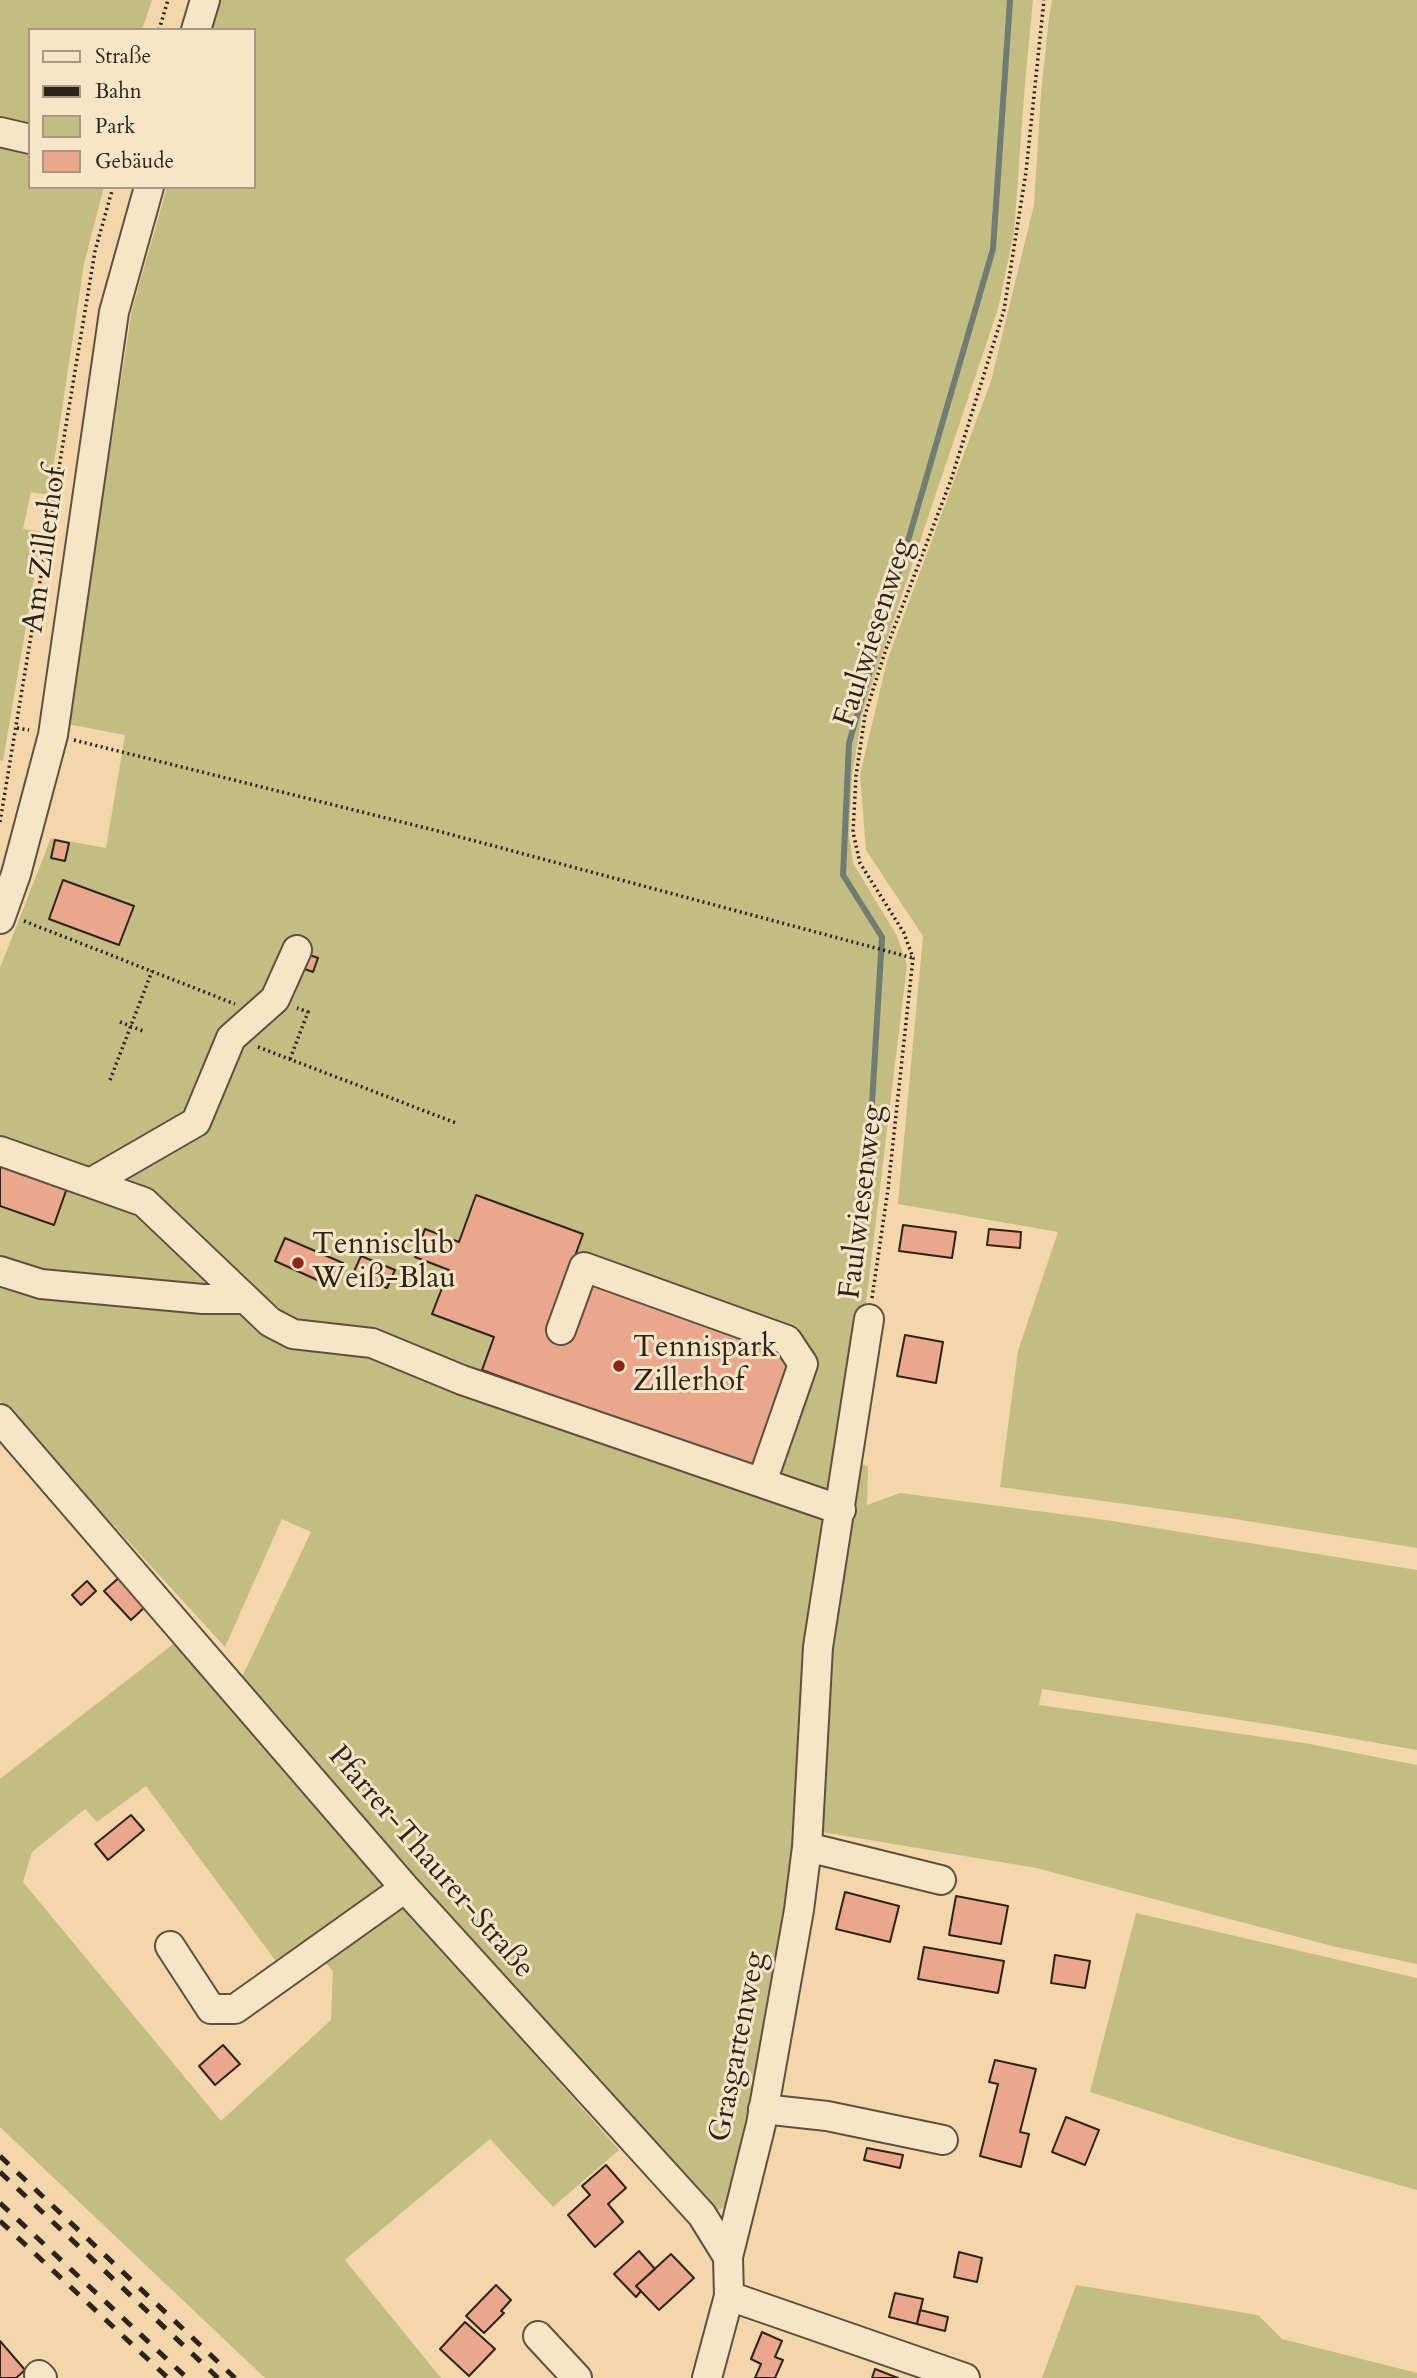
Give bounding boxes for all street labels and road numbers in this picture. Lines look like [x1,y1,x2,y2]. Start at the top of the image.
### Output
street label: Am Zillerhof [17,465,75,635]
street label: Faulwiesenweg [828,534,922,732]
street label: Faulwiesenweg [833,1103,893,1301]
street label: Pfarrer-Thaurer-Straße [319,1739,541,1987]
street label: Grasgartenweg [703,1949,775,2145]

